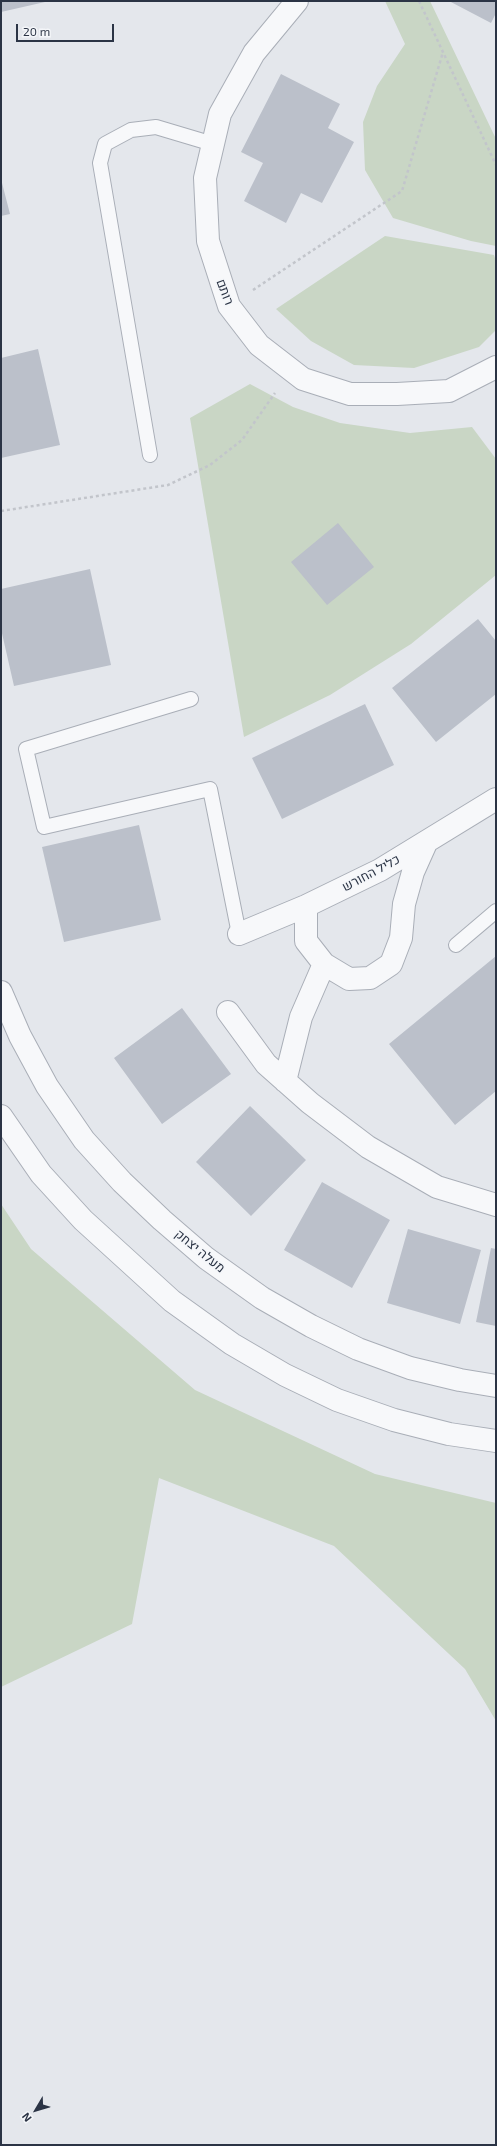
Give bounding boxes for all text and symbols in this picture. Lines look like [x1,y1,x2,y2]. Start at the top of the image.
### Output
scale bar [18,16,116,42]
text: 20 m [23,24,50,38]
street label: רותם [213,277,237,307]
street label: כליל החורש [339,851,403,895]
street label: מעלה יצחק [172,1226,228,1276]
north arrow [16,2090,56,2130]
text: N [19,2111,34,2125]

